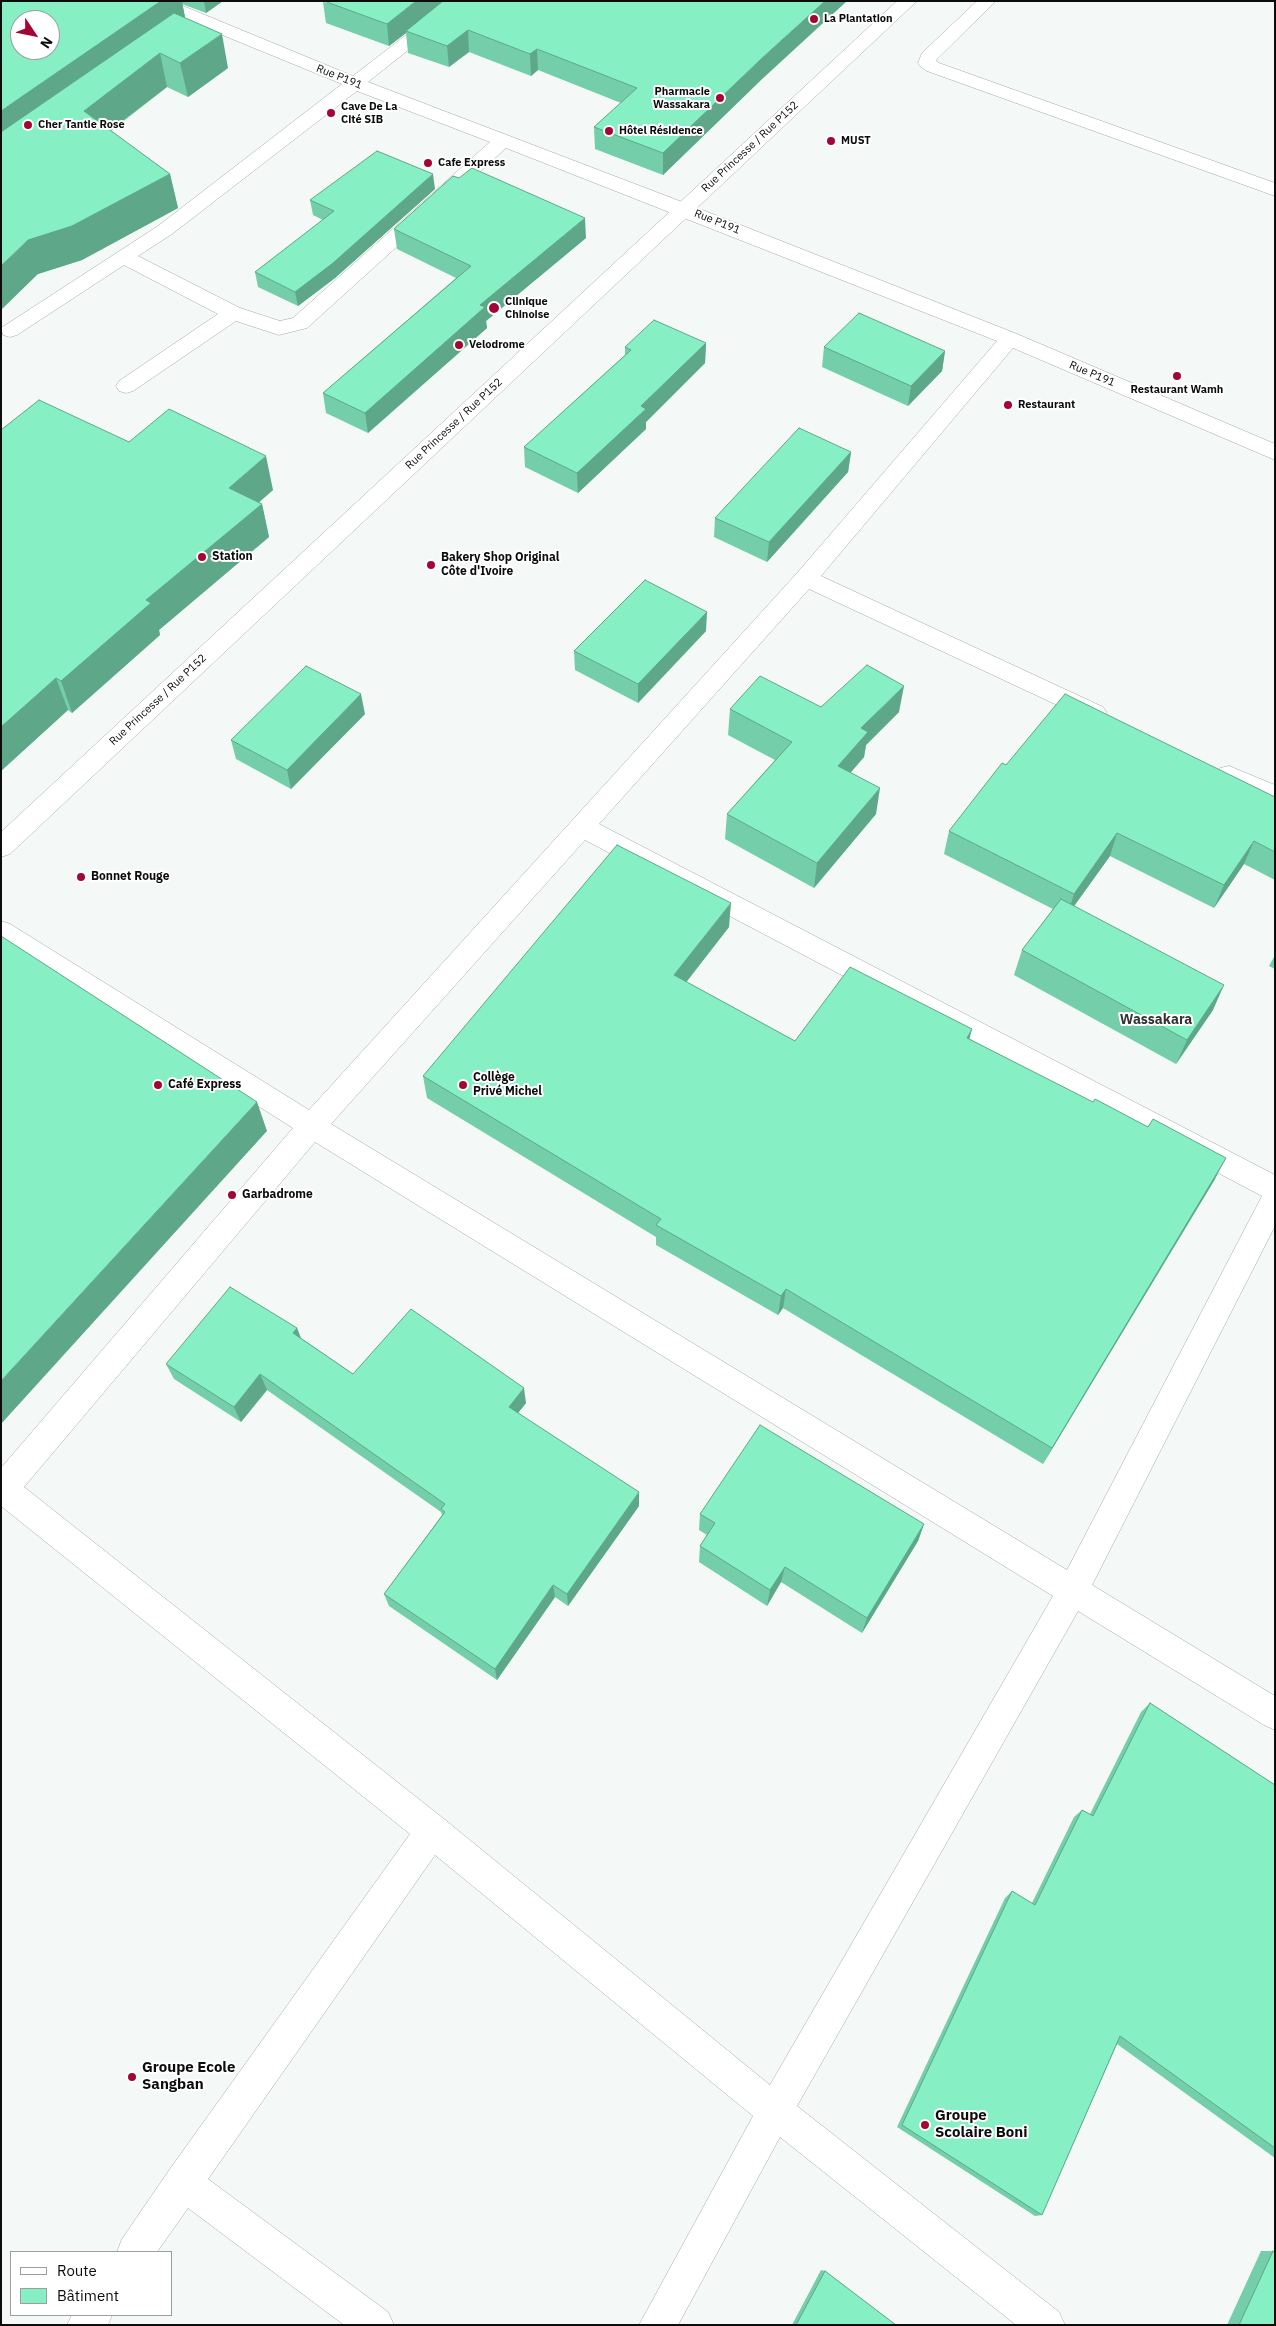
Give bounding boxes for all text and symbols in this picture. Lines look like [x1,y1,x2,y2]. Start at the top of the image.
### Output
north arrow [10,10,60,60]
place label: La Plantation [824,12,893,26]
marker: La Plantation [808,13,820,25]
text: N [36,34,57,52]
street label: Rue P191 [314,62,364,92]
place label: Pharmacie Wassakara [653,85,710,111]
marker: Pharmacie Wassakara [714,92,726,104]
street label: Rue Princesse / Rue P152 [699,99,801,195]
place label: Cave De La Cité SIB [341,100,397,126]
marker: Cave De La Cité SIB [325,107,337,119]
place label: Cher Tantie Rose [38,118,125,132]
marker: Cher Tantie Rose [22,119,34,131]
place label: Hôtel Résidence [619,124,703,138]
marker: Hôtel Résidence [603,125,615,137]
place label: MUST [841,134,871,148]
marker: MUST [825,135,837,147]
place label: Cafe Express [438,156,505,170]
marker: Cafe Express [422,157,434,169]
street label: Rue P191 [692,207,742,237]
place label: Clinique Chinoise [505,295,549,321]
marker: Clinique Chinoise [487,301,501,315]
place label: Velodrome [469,338,525,352]
marker: Velodrome [453,339,465,351]
street label: Rue P191 [1067,358,1117,390]
marker: Restaurant Wamh [1171,370,1183,382]
street label: Rue Princesse / Rue P152 [403,376,505,472]
place label: Restaurant Wamh [1131,383,1223,397]
place label: Restaurant [1018,398,1075,412]
marker: Restaurant [1002,399,1014,411]
place label: Station [212,550,253,564]
marker: Station [196,551,208,563]
place label: Bakery Shop Original Côte d'Ivoire [441,551,559,579]
marker: Bakery Shop Original Côte d'Ivoire [425,559,437,571]
street label: Rue Princesse / Rue P152 [107,652,209,748]
place label: Bonnet Rouge [91,870,169,884]
marker: Bonnet Rouge [75,871,87,883]
district label: Wassakara [1120,1012,1192,1028]
place label: Collège Privé Michel [473,1071,542,1099]
place label: Café Express [168,1078,241,1092]
marker: Café Express [152,1079,164,1091]
marker: Collège Privé Michel [457,1079,469,1091]
place label: Garbadrome [242,1188,313,1202]
marker: Garbadrome [226,1189,238,1201]
place label: Groupe Ecole Sangban [142,2059,235,2094]
marker: Groupe Ecole Sangban [126,2071,138,2083]
place label: Groupe Scolaire Boni [935,2107,1028,2142]
marker: Groupe Scolaire Boni [919,2119,931,2131]
legend [10,2251,172,2316]
text: Route [57,2261,97,2280]
text: Bâtiment [57,2286,119,2305]

